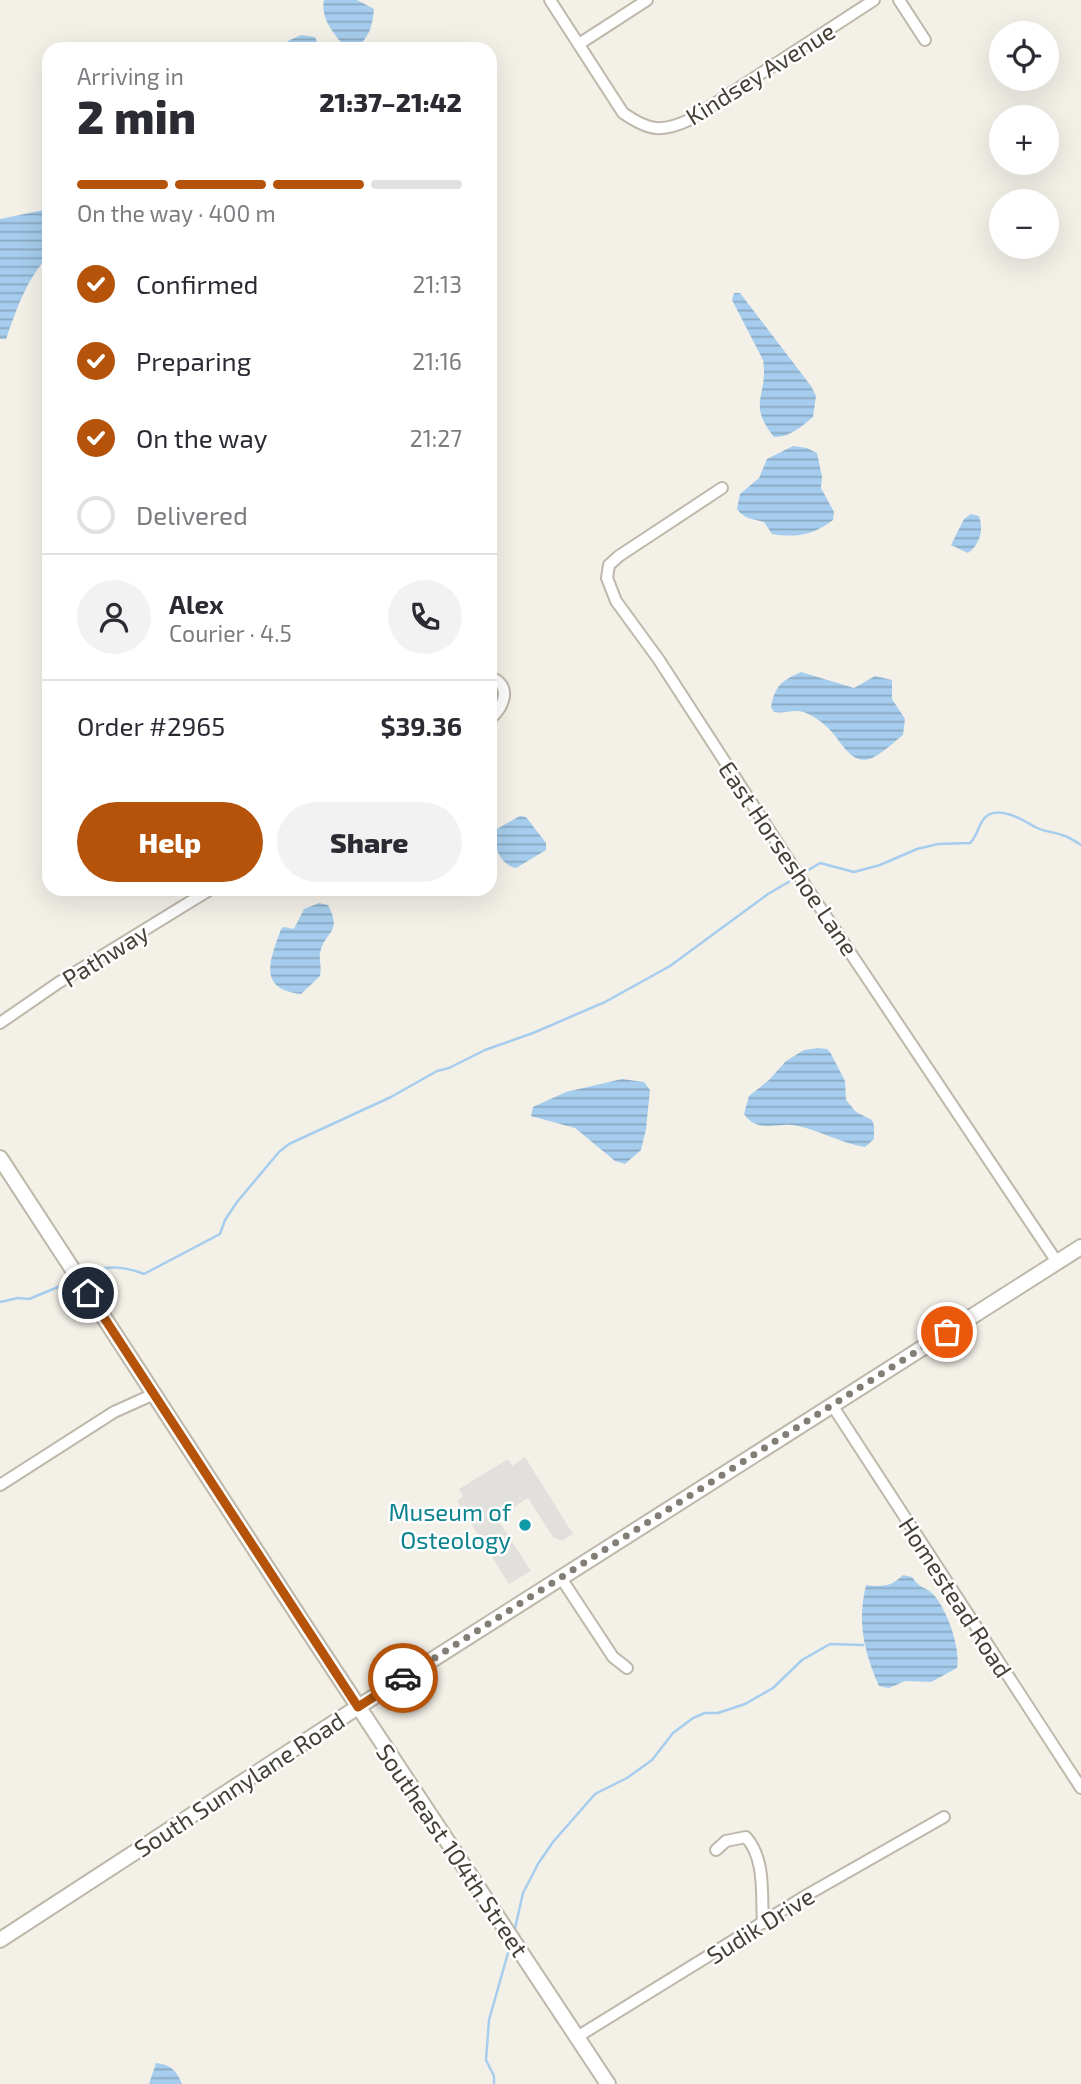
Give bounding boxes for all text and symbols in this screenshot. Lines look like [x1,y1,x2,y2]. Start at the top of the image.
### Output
street label: Kindsey Avenue [680,16,840,130]
map controls [989,21,1059,259]
button: locate [989,21,1059,91]
text: Arriving in [77,62,184,90]
text: 21:37–21:42 [319,86,462,117]
text: 2 min [77,88,196,143]
button: + [989,105,1059,175]
button: − [989,189,1059,259]
text: On the way · 400 m [77,199,276,227]
icon: check [77,265,115,303]
text: Confirmed [136,268,259,299]
text: 21:13 [413,270,462,298]
icon: check [77,342,115,380]
text: Preparing [136,345,251,376]
text: 21:16 [412,347,462,375]
icon: check [77,419,115,457]
text: On the way [136,422,267,453]
text: 21:27 [410,424,462,452]
text: Delivered [136,499,248,530]
button: person [77,580,151,654]
button: phone [388,580,462,654]
text: Alex [169,588,224,619]
text: Courier · 4.5 [169,619,292,647]
text: Order #2965 [77,710,225,741]
text: $39.36 [380,710,462,741]
street label: East Horseshoe Lane [713,755,865,961]
button: Help [77,802,263,882]
button: Share [277,802,462,882]
street label: Pathway [57,917,154,993]
pin [58,1263,118,1323]
icon: home [69,1274,107,1312]
pin [917,1302,977,1362]
icon: bag [928,1313,966,1351]
place label: Museum of Osteology [388,1497,512,1554]
street label: Homestead Road [893,1511,1019,1683]
marker: Museum of Osteology [517,1517,533,1533]
courier [368,1643,438,1713]
icon: car [384,1659,422,1697]
street label: South Sunnylane Road [128,1705,350,1863]
street label: Southeast 104th Street [371,1738,535,1962]
street label: Sudik Drive [701,1881,819,1969]

